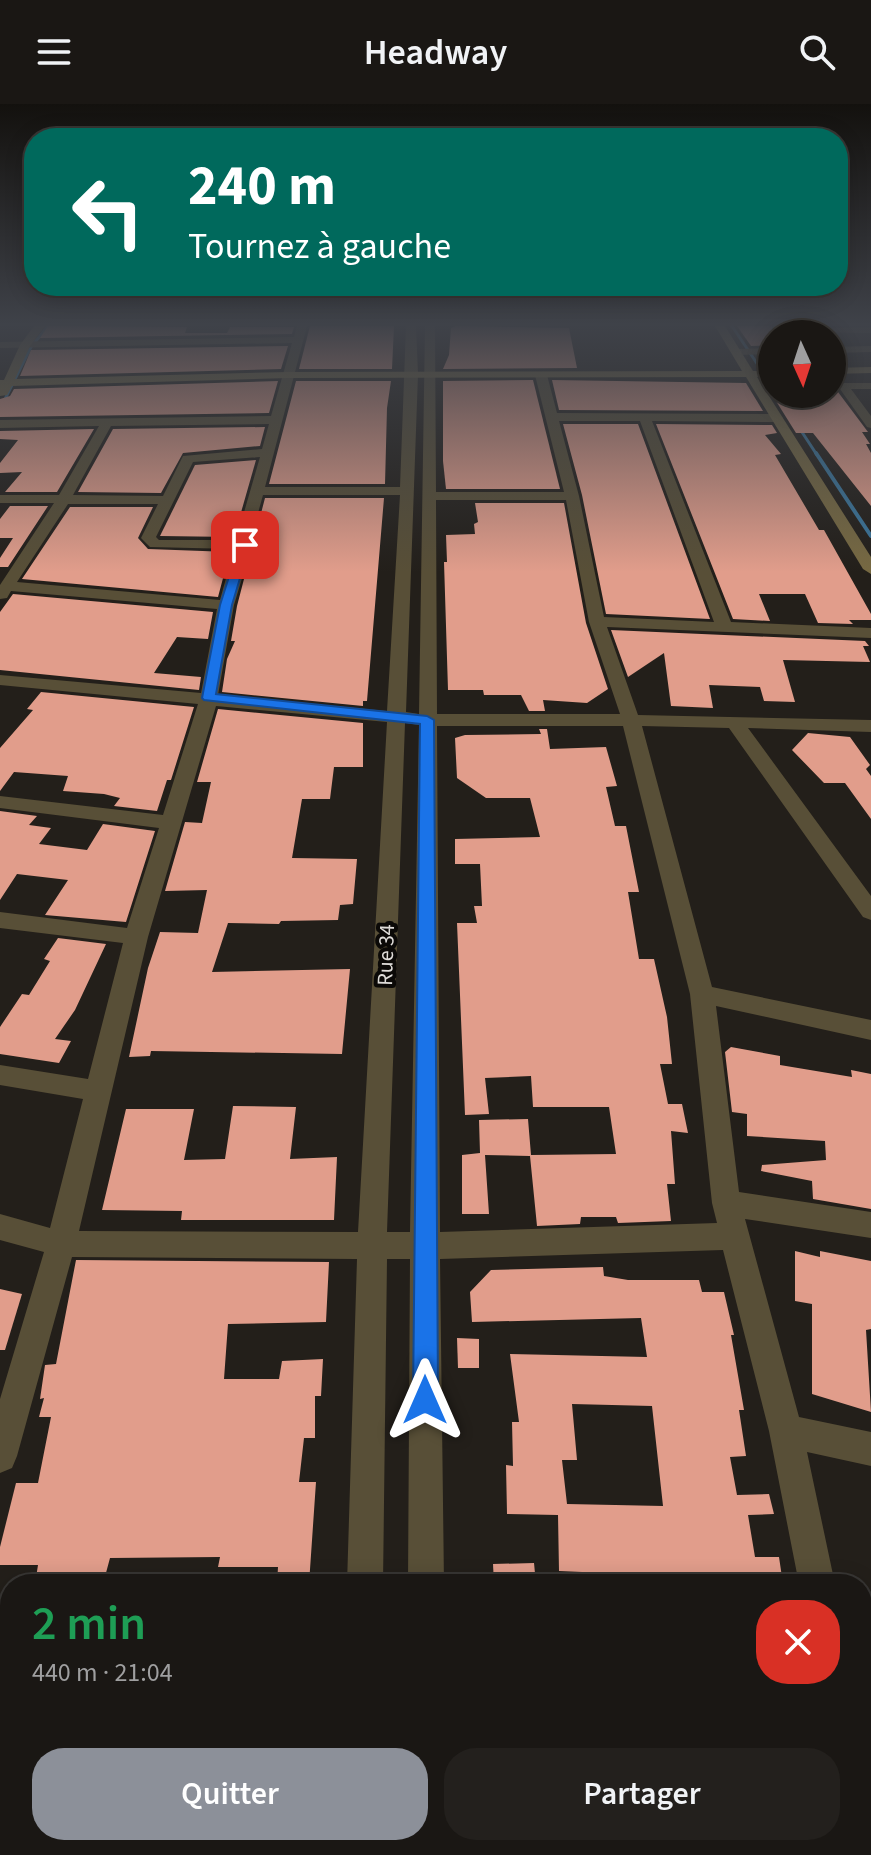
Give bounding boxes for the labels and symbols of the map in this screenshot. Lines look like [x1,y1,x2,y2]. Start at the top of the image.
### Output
north arrow [758,320,846,408]
pin [211,511,279,579]
street label: Rue 34 [369,924,403,986]
position arrow [383,1358,467,1442]

